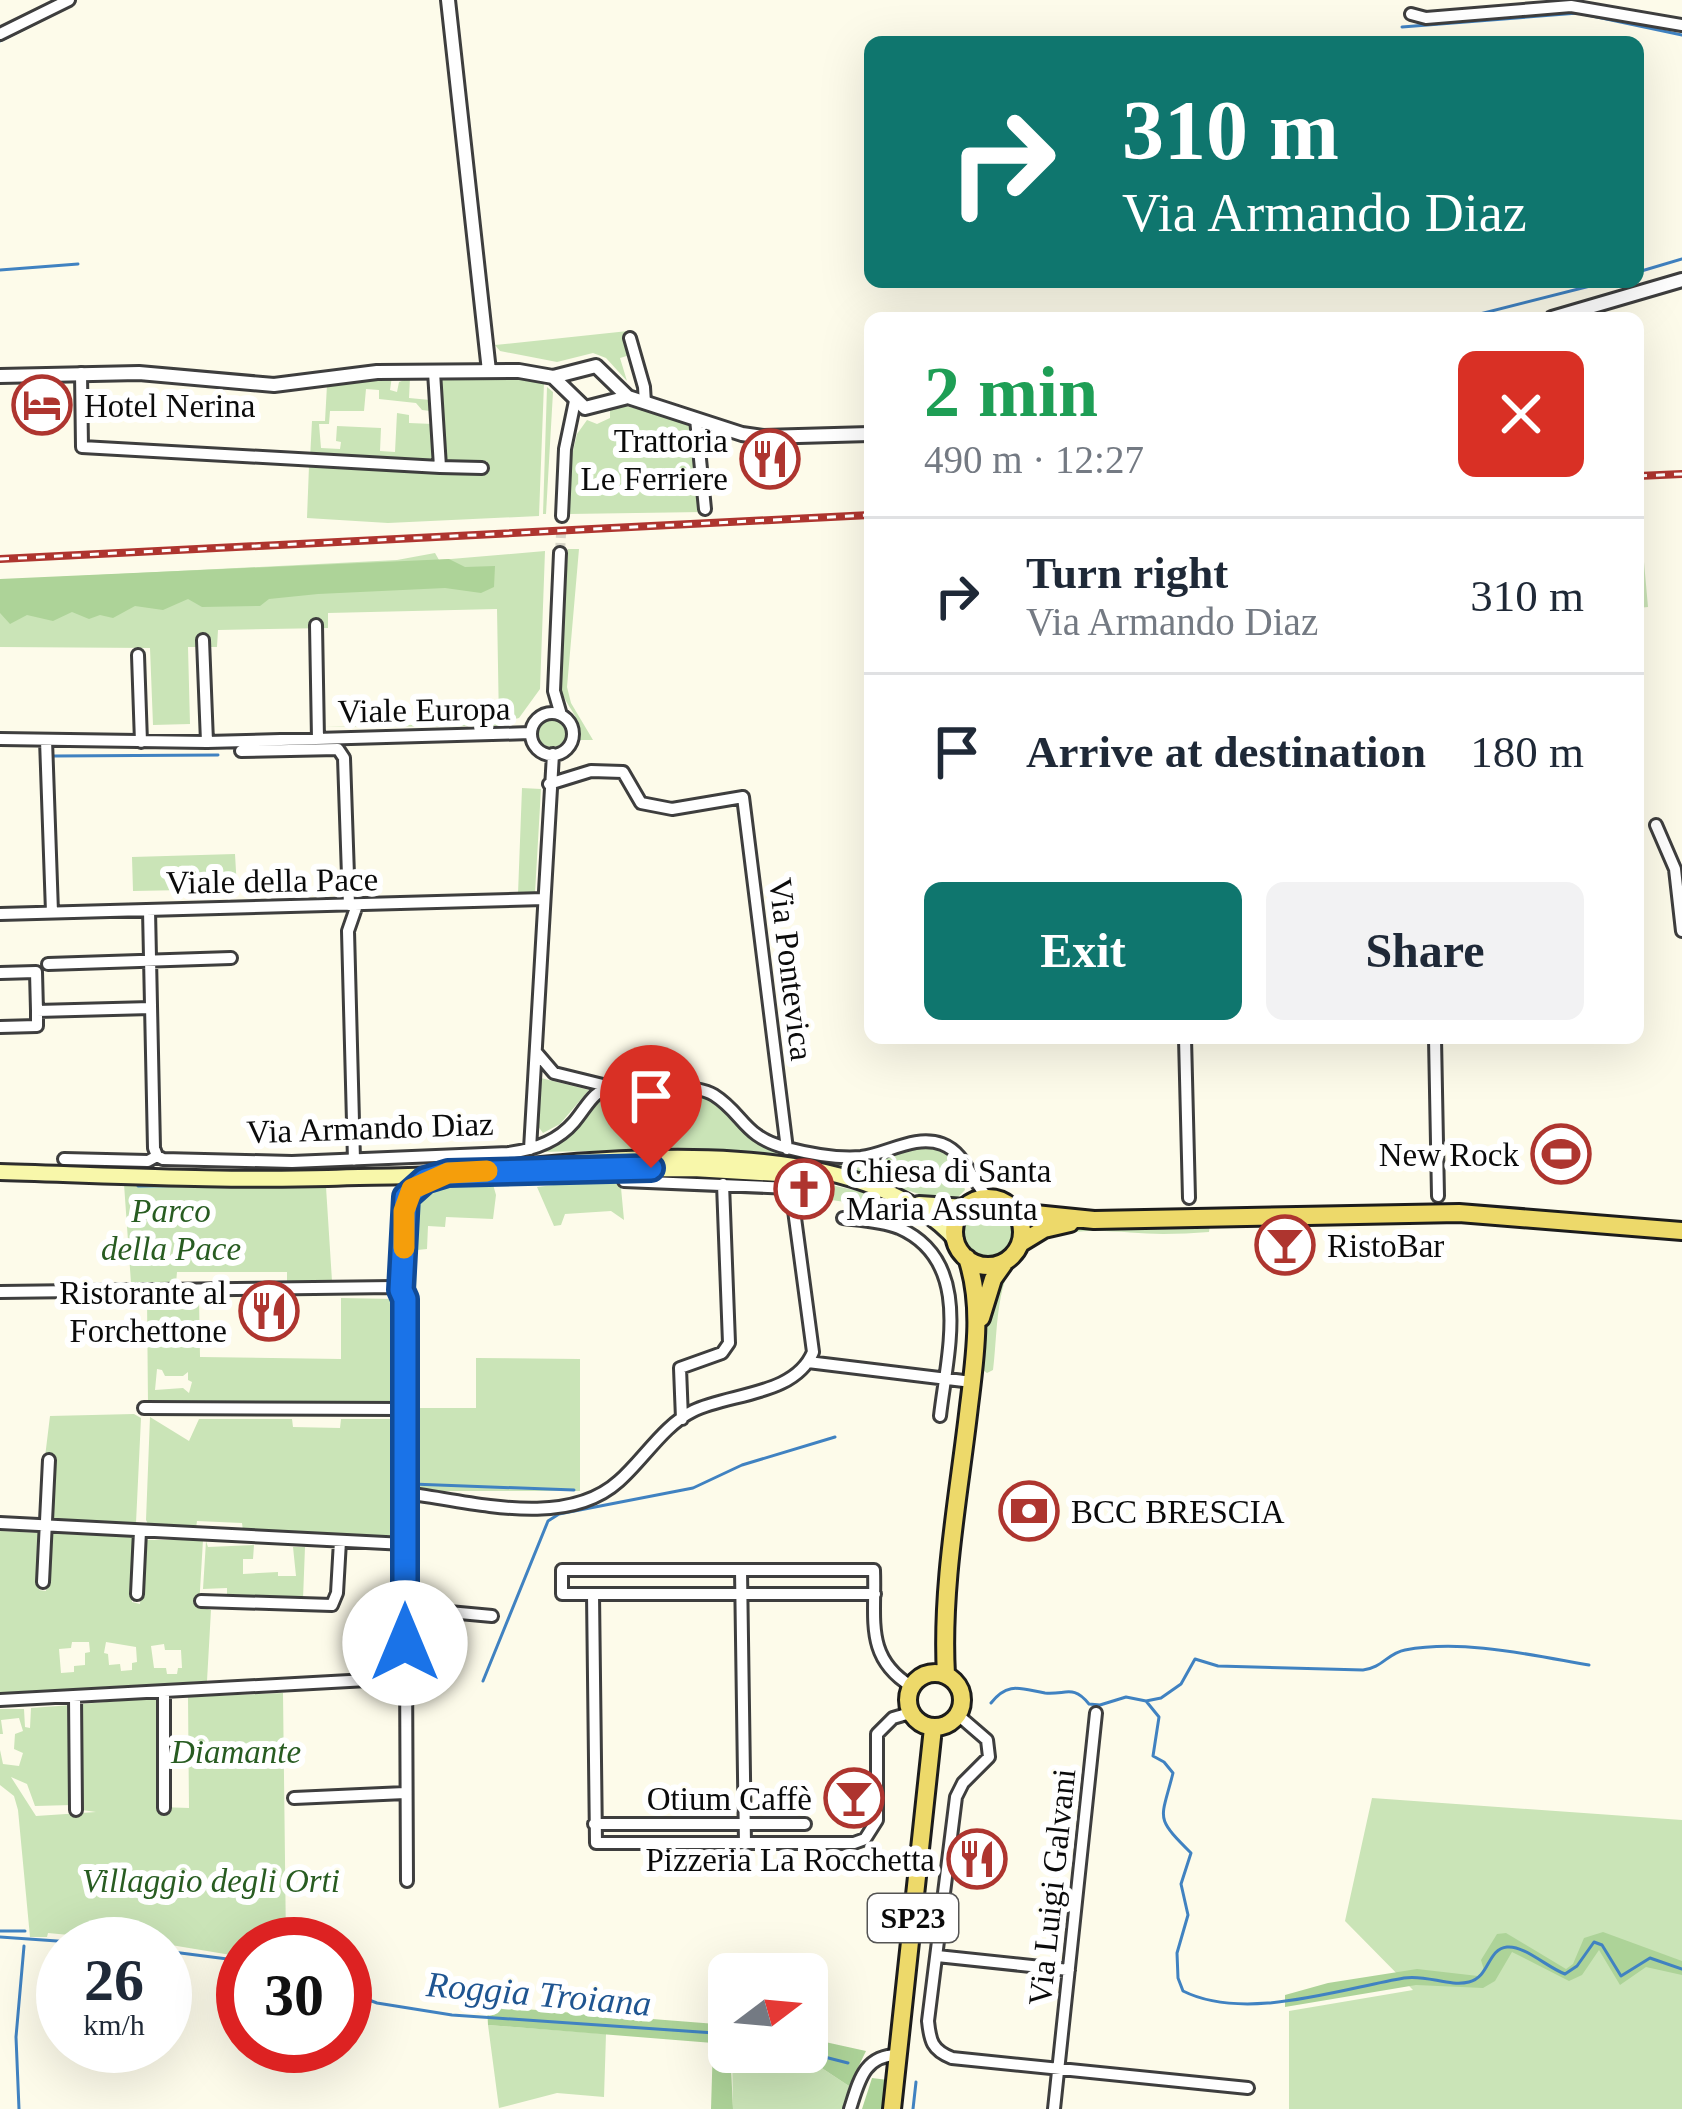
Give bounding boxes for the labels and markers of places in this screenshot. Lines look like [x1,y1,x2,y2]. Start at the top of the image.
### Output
hotel icon: Hotel Nerina [11,374,73,436]
place label: Hotel Nerina [84,388,256,424]
place label: Trattoria Le Ferriere [581,423,728,497]
restaurant icon: Trattoria Le Ferriere [739,428,801,490]
pin [600,1045,702,1168]
sports icon: New Rock [1530,1123,1592,1185]
place label: New Rock [1379,1137,1519,1173]
place label: Chiesa di Santa Maria Assunta [846,1153,1052,1227]
church icon: Chiesa di Santa Maria Assunta [773,1158,835,1220]
bar icon: RistoBar [1254,1214,1316,1276]
place label: RistoBar [1327,1228,1444,1264]
place label: Ristorante al Forchettone [59,1275,227,1349]
restaurant icon: Ristorante al Forchettone [238,1280,300,1342]
bank icon: BCC BRESCIA [998,1480,1060,1542]
place label: BCC BRESCIA [1071,1494,1285,1530]
bar icon: Otium Caffè [823,1767,885,1829]
place label: Otium Caffè [647,1781,812,1817]
restaurant icon: Pizzeria La Rocchetta [946,1828,1008,1890]
place label: Pizzeria La Rocchetta [645,1842,935,1878]

